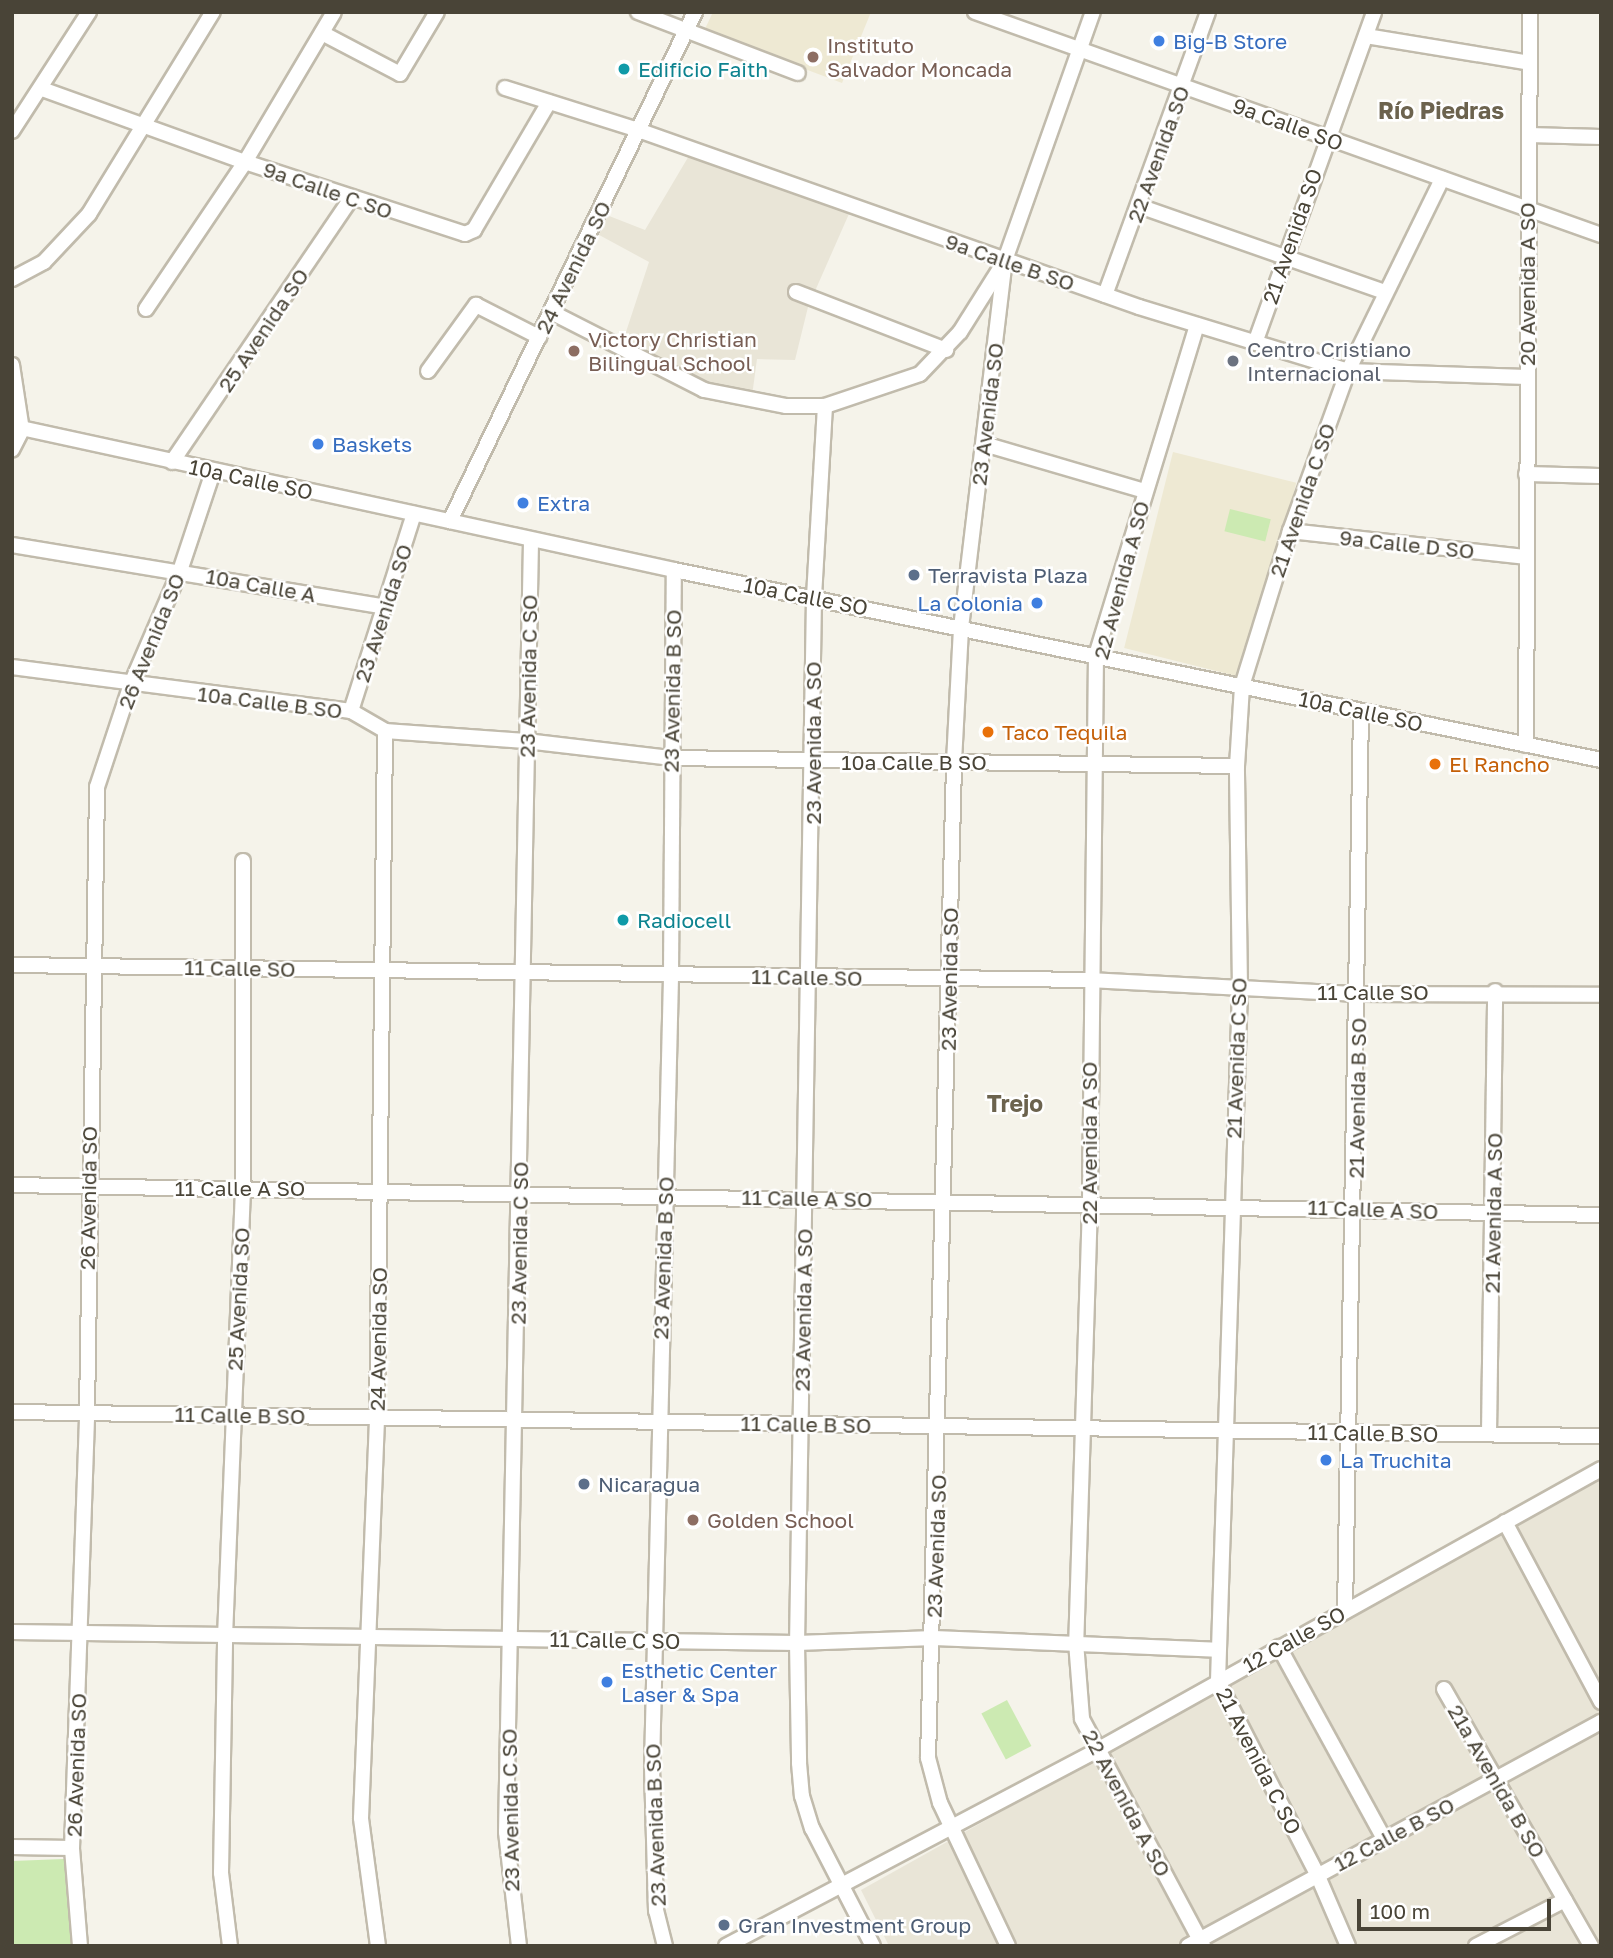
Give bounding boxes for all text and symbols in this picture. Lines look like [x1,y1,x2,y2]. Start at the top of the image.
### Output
place label: Big-B Store [1173,28,1287,54]
place label: Instituto Salvador Moncada [827,32,1012,82]
marker: Big-B Store [1151,33,1167,49]
marker: Instituto Salvador Moncada [805,49,821,65]
place label: Edificio Faith [638,56,768,82]
marker: Edificio Faith [616,61,632,77]
street label: 22 Avenida SO [1122,82,1194,226]
street label: 9a Calle SO [1229,92,1347,156]
district label: Río Piedras [1378,96,1504,124]
street label: 9a Calle C SO [260,156,396,224]
street label: 21 Avenida SO [1257,165,1327,307]
street label: 24 Avenida SO [530,197,616,337]
street label: 20 Avenida A SO [1514,202,1540,366]
street label: 9a Calle B SO [942,228,1078,296]
street label: 25 Avenida SO [212,263,314,397]
place label: Victory Christian Bilingual School [588,326,757,376]
place label: Centro Cristiano Internacional [1247,336,1411,386]
street label: 23 Avenida SO [966,341,1008,487]
marker: Victory Christian Bilingual School [566,343,582,359]
marker: Centro Cristiano Internacional [1225,353,1241,369]
street label: 21 Avenida C SO [1264,420,1340,580]
place label: Baskets [332,431,412,457]
marker: Baskets [310,436,326,452]
street label: 10a Calle SO [187,454,315,504]
place label: Extra [537,490,590,516]
marker: Extra [515,495,531,511]
street label: 22 Avenida A SO [1088,498,1154,662]
street label: 9a Calle D SO [1338,524,1476,564]
street label: 23 Avenida SO [349,541,417,685]
place label: Terravista Plaza [928,562,1088,588]
street label: 10a Calle A [204,563,318,607]
marker: Terravista Plaza [906,567,922,583]
street label: 26 Avenida SO [112,570,190,712]
street label: 10a Calle SO [742,572,870,620]
place label: La Colonia [917,590,1023,616]
street label: 23 Avenida C SO [514,594,542,758]
marker: La Colonia [1029,595,1045,611]
street label: 23 Avenida B SO [658,609,686,773]
street label: 23 Avenida A SO [800,662,826,824]
street label: 10a Calle B SO [196,681,344,723]
street label: 10a Calle SO [1297,686,1425,736]
place label: Taco Tequila [1002,719,1127,745]
marker: Taco Tequila [980,724,996,740]
street label: 10a Calle B SO [841,749,987,775]
place label: El Rancho [1449,751,1550,777]
marker: El Rancho [1427,756,1443,772]
place label: Radiocell [637,907,731,933]
street label: 23 Avenida SO [935,907,963,1051]
marker: Radiocell [615,912,631,928]
street label: 11 Calle SO [184,954,296,982]
street label: 11 Calle SO [751,963,863,991]
street label: 21 Avenida C SO [1221,977,1251,1139]
street label: 11 Calle SO [1317,979,1429,1005]
street label: 21 Avenida B SO [1343,1017,1371,1179]
street label: 22 Avenida A SO [1076,1062,1102,1224]
district label: Trejo [987,1089,1043,1117]
street label: 26 Avenida SO [74,1126,102,1270]
street label: 21 Avenida A SO [1479,1132,1507,1294]
street label: 23 Avenida C SO [505,1161,533,1325]
street label: 11 Calle A SO [175,1175,305,1201]
street label: 23 Avenida B SO [648,1176,678,1340]
street label: 11 Calle A SO [741,1184,873,1212]
street label: 11 Calle A SO [1307,1194,1439,1224]
street label: 25 Avenida SO [222,1227,254,1371]
street label: 23 Avenida A SO [789,1228,817,1392]
street label: 24 Avenida SO [364,1267,392,1411]
street label: 11 Calle B SO [174,1401,306,1429]
street label: 11 Calle B SO [740,1410,872,1438]
street label: 11 Calle B SO [1307,1419,1439,1447]
place label: La Truchita [1340,1447,1452,1473]
marker: La Truchita [1318,1452,1334,1468]
place label: Nicaragua [598,1471,700,1497]
street label: 23 Avenida SO [921,1474,951,1618]
marker: Nicaragua [576,1476,592,1492]
place label: Golden School [707,1507,854,1533]
marker: Golden School [685,1512,701,1528]
street label: 12 Calle SO [1238,1600,1350,1678]
street label: 11 Calle C SO [549,1626,681,1654]
place label: Esthetic Center Laser & Spa [621,1657,777,1707]
marker: Esthetic Center Laser & Spa [599,1674,615,1690]
street label: 21 Avenida C SO [1211,1684,1307,1838]
street label: 26 Avenida SO [61,1693,91,1837]
street label: 21a Avenida B SO [1443,1700,1551,1862]
street label: 22 Avenida A SO [1078,1725,1176,1881]
street label: 23 Avenida C SO [496,1728,524,1892]
street label: 23 Avenida B SO [640,1743,670,1907]
street label: 12 Calle B SO [1329,1792,1459,1876]
scale bar [1361,1884,1555,1928]
text: 100 m [1370,1898,1430,1924]
place label: Gran Investment Group [738,1912,971,1938]
marker: Gran Investment Group [716,1917,732,1933]

